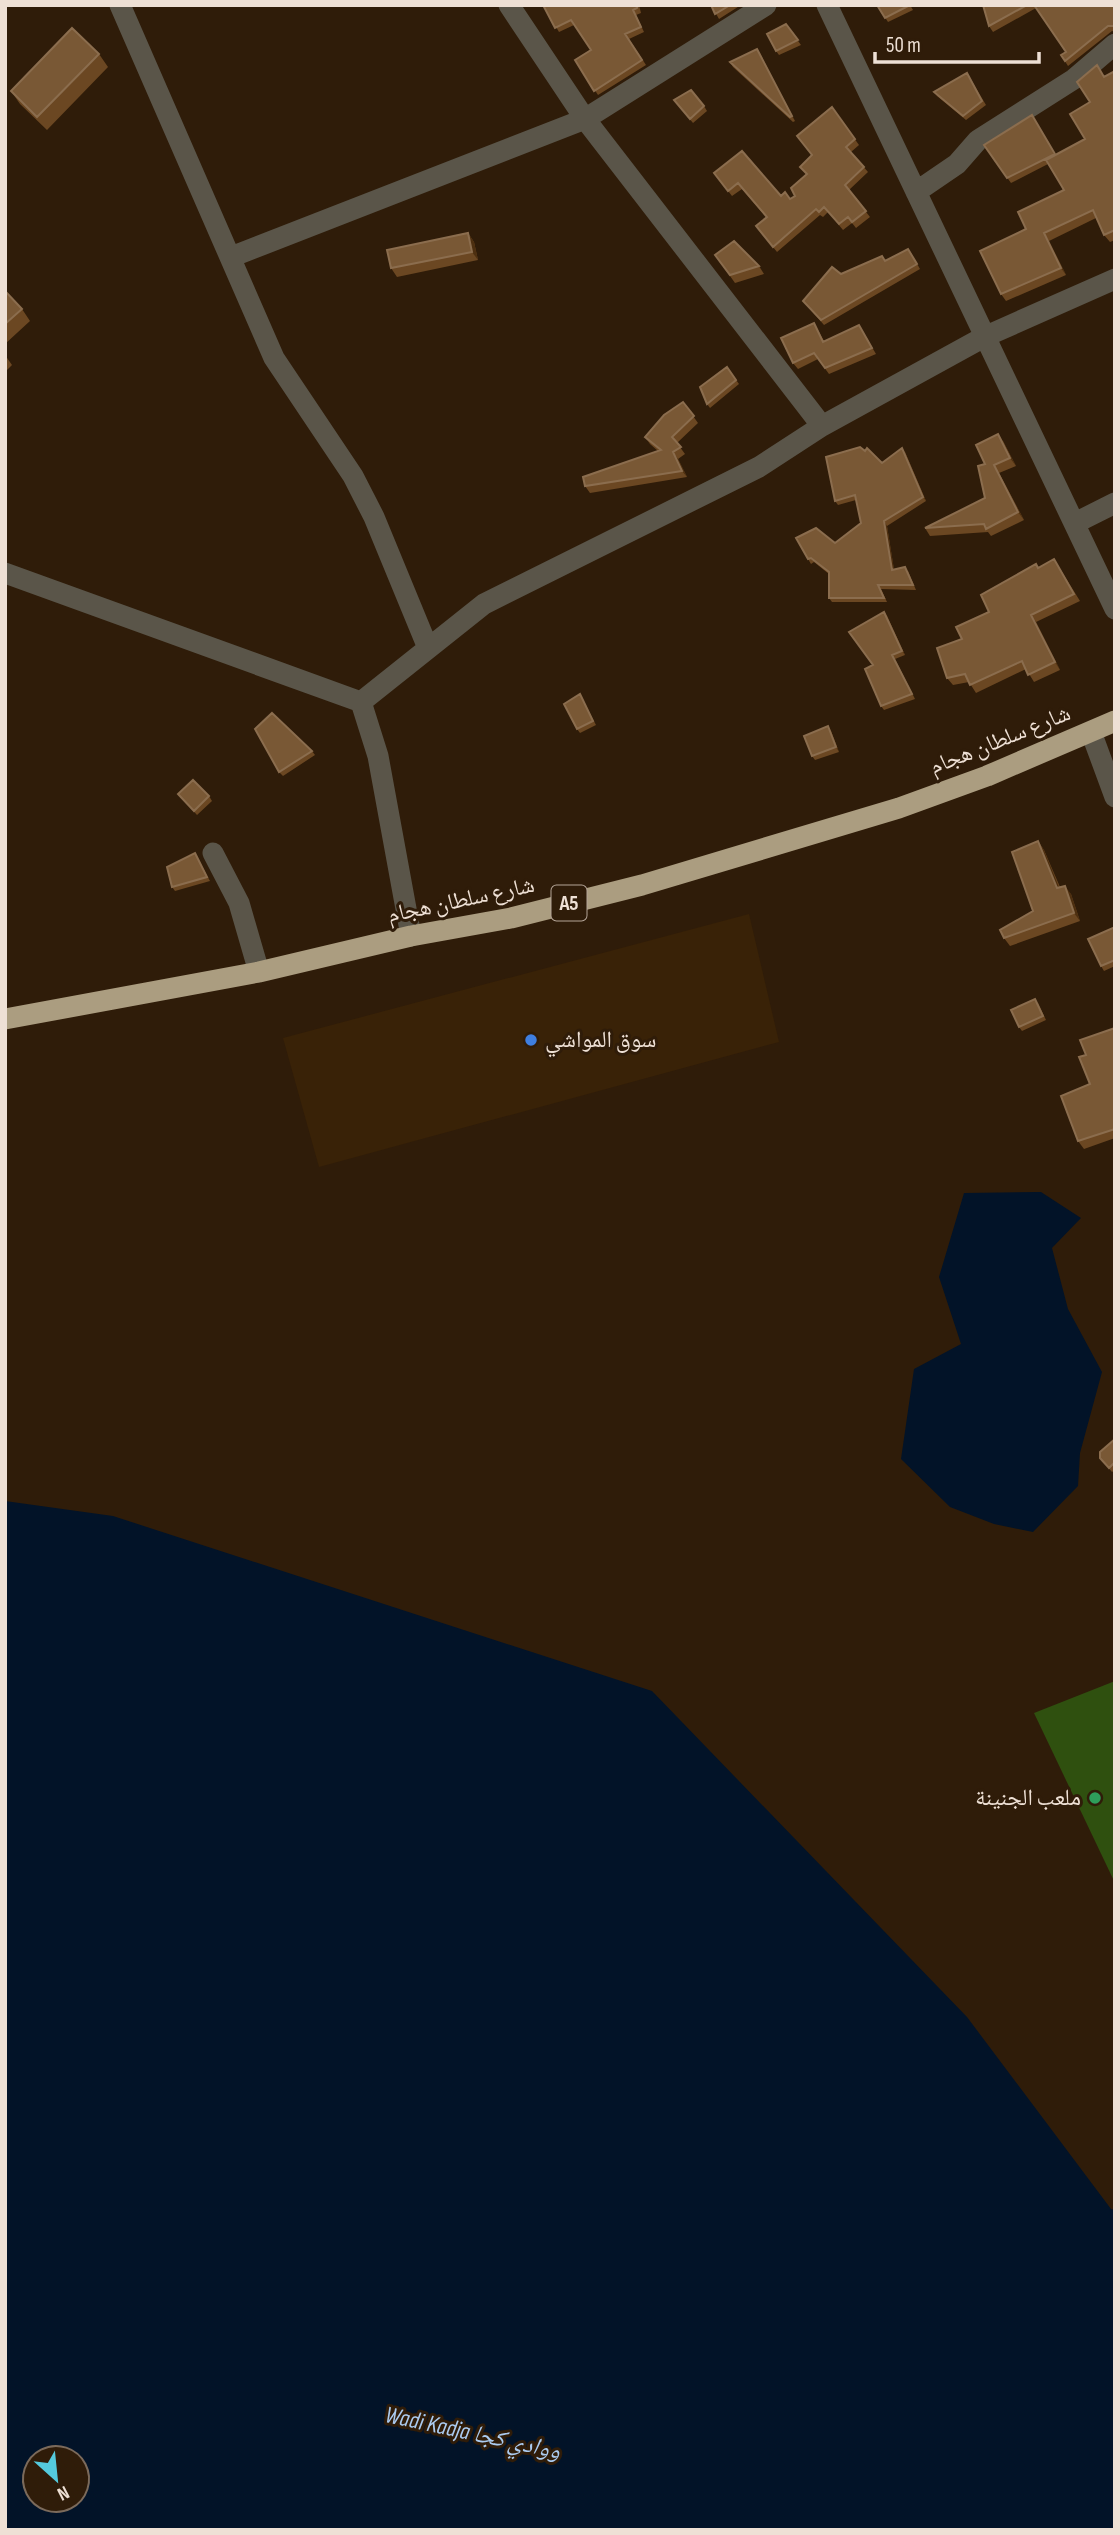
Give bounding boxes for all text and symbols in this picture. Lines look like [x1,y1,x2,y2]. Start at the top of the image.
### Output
scale bar [875,21,1040,65]
text: 50 m [886,33,921,58]
street label: شارع سلطان هجام [925,699,1075,782]
street label: شارع سلطان هجام [385,871,537,930]
road number: A5 [552,886,586,920]
place label: سوق المواشي [545,1026,656,1058]
marker: سوق المواشي [523,1032,539,1048]
place label: ملعب الجنينة [975,1784,1081,1812]
marker: ملعب الجنينة [1087,1790,1103,1806]
water label: Wadi Kadja ووادي كجا [382,2400,563,2470]
north arrow [21,2444,91,2514]
text: N [53,2480,73,2505]

